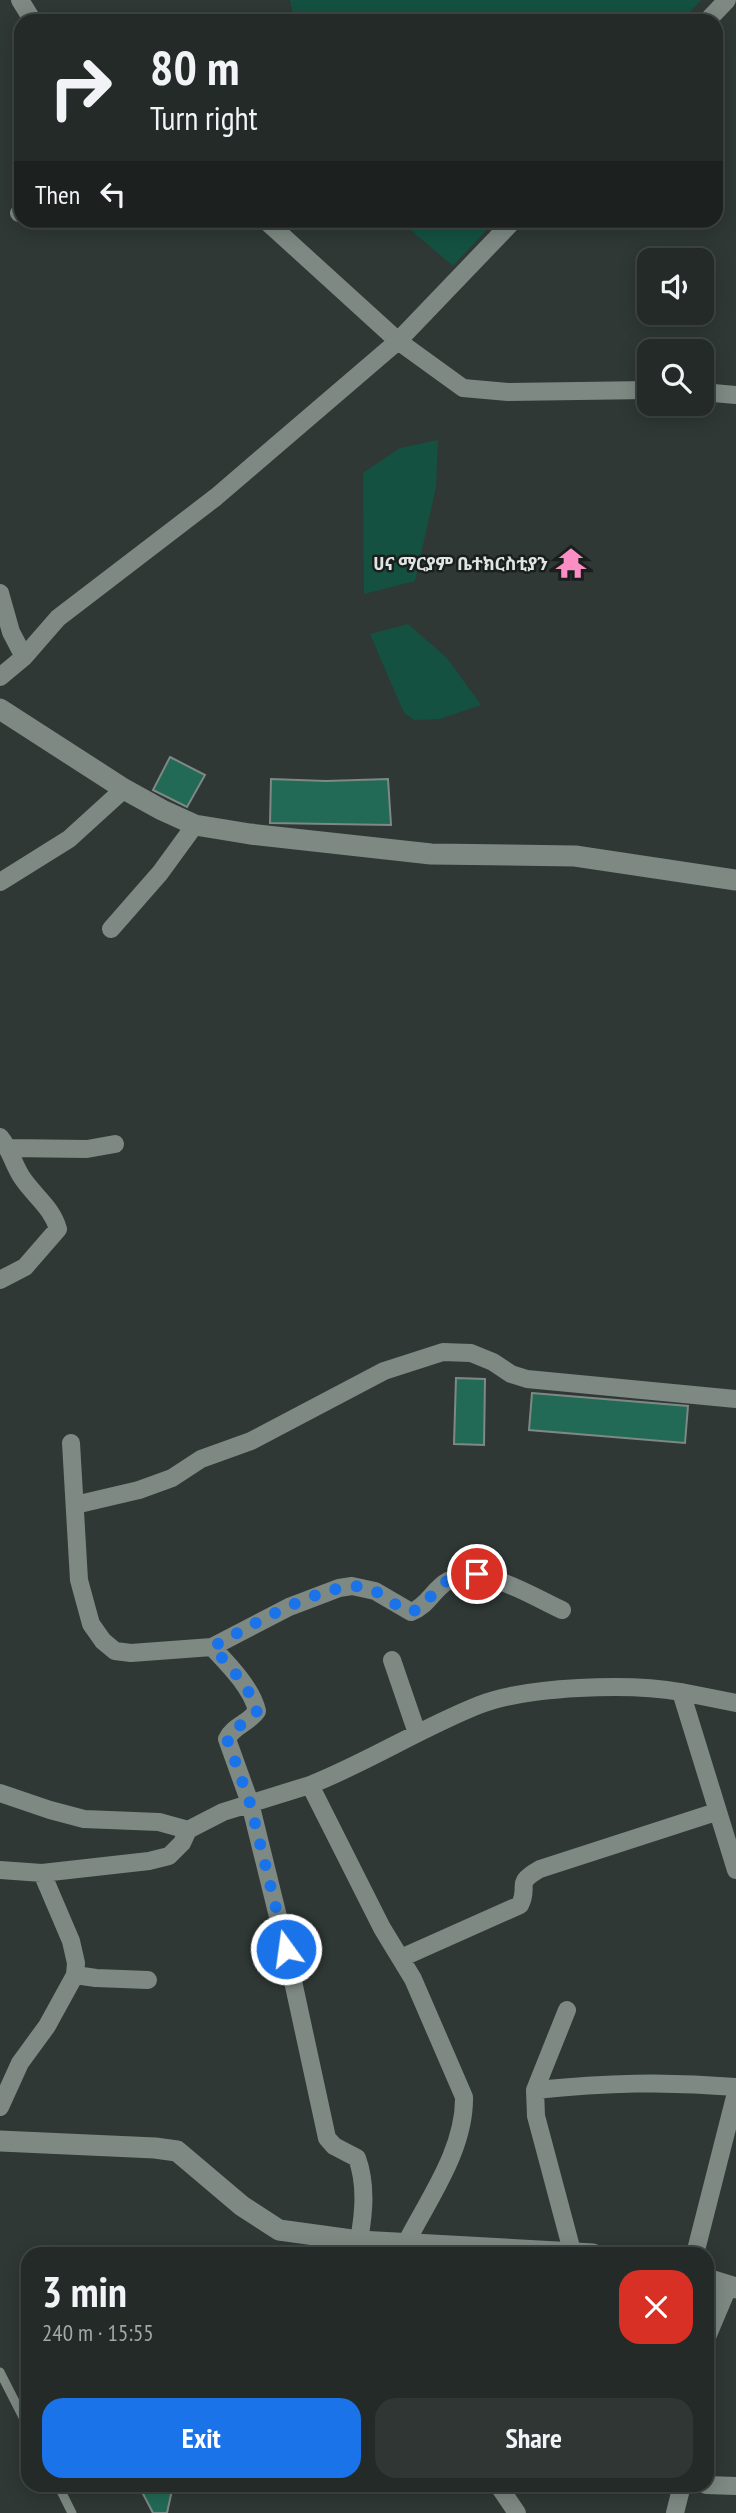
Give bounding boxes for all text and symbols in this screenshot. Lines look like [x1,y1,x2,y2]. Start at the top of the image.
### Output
text: 80 m [150,35,239,99]
icon: right [35,42,126,133]
text: Turn right [150,97,258,139]
icon: left [94,175,132,213]
text: Then [35,178,80,211]
map controls [637,248,714,416]
button: sound [637,248,714,325]
button: search [637,339,714,416]
temple icon: ሀና ማርያም ቤተክርስቲያን [554,546,588,580]
place label: ሀና ማርያም ቤተክርስቲያን [373,552,548,575]
pin [447,1544,507,1604]
icon: arrive [458,1555,496,1593]
position arrow [249,1912,323,1986]
text: 3 min [42,2264,127,2319]
button: close [619,2270,693,2344]
text: 240 m · 15:55 [42,2318,154,2347]
button: Exit [42,2398,361,2478]
button: Share [375,2398,693,2478]

